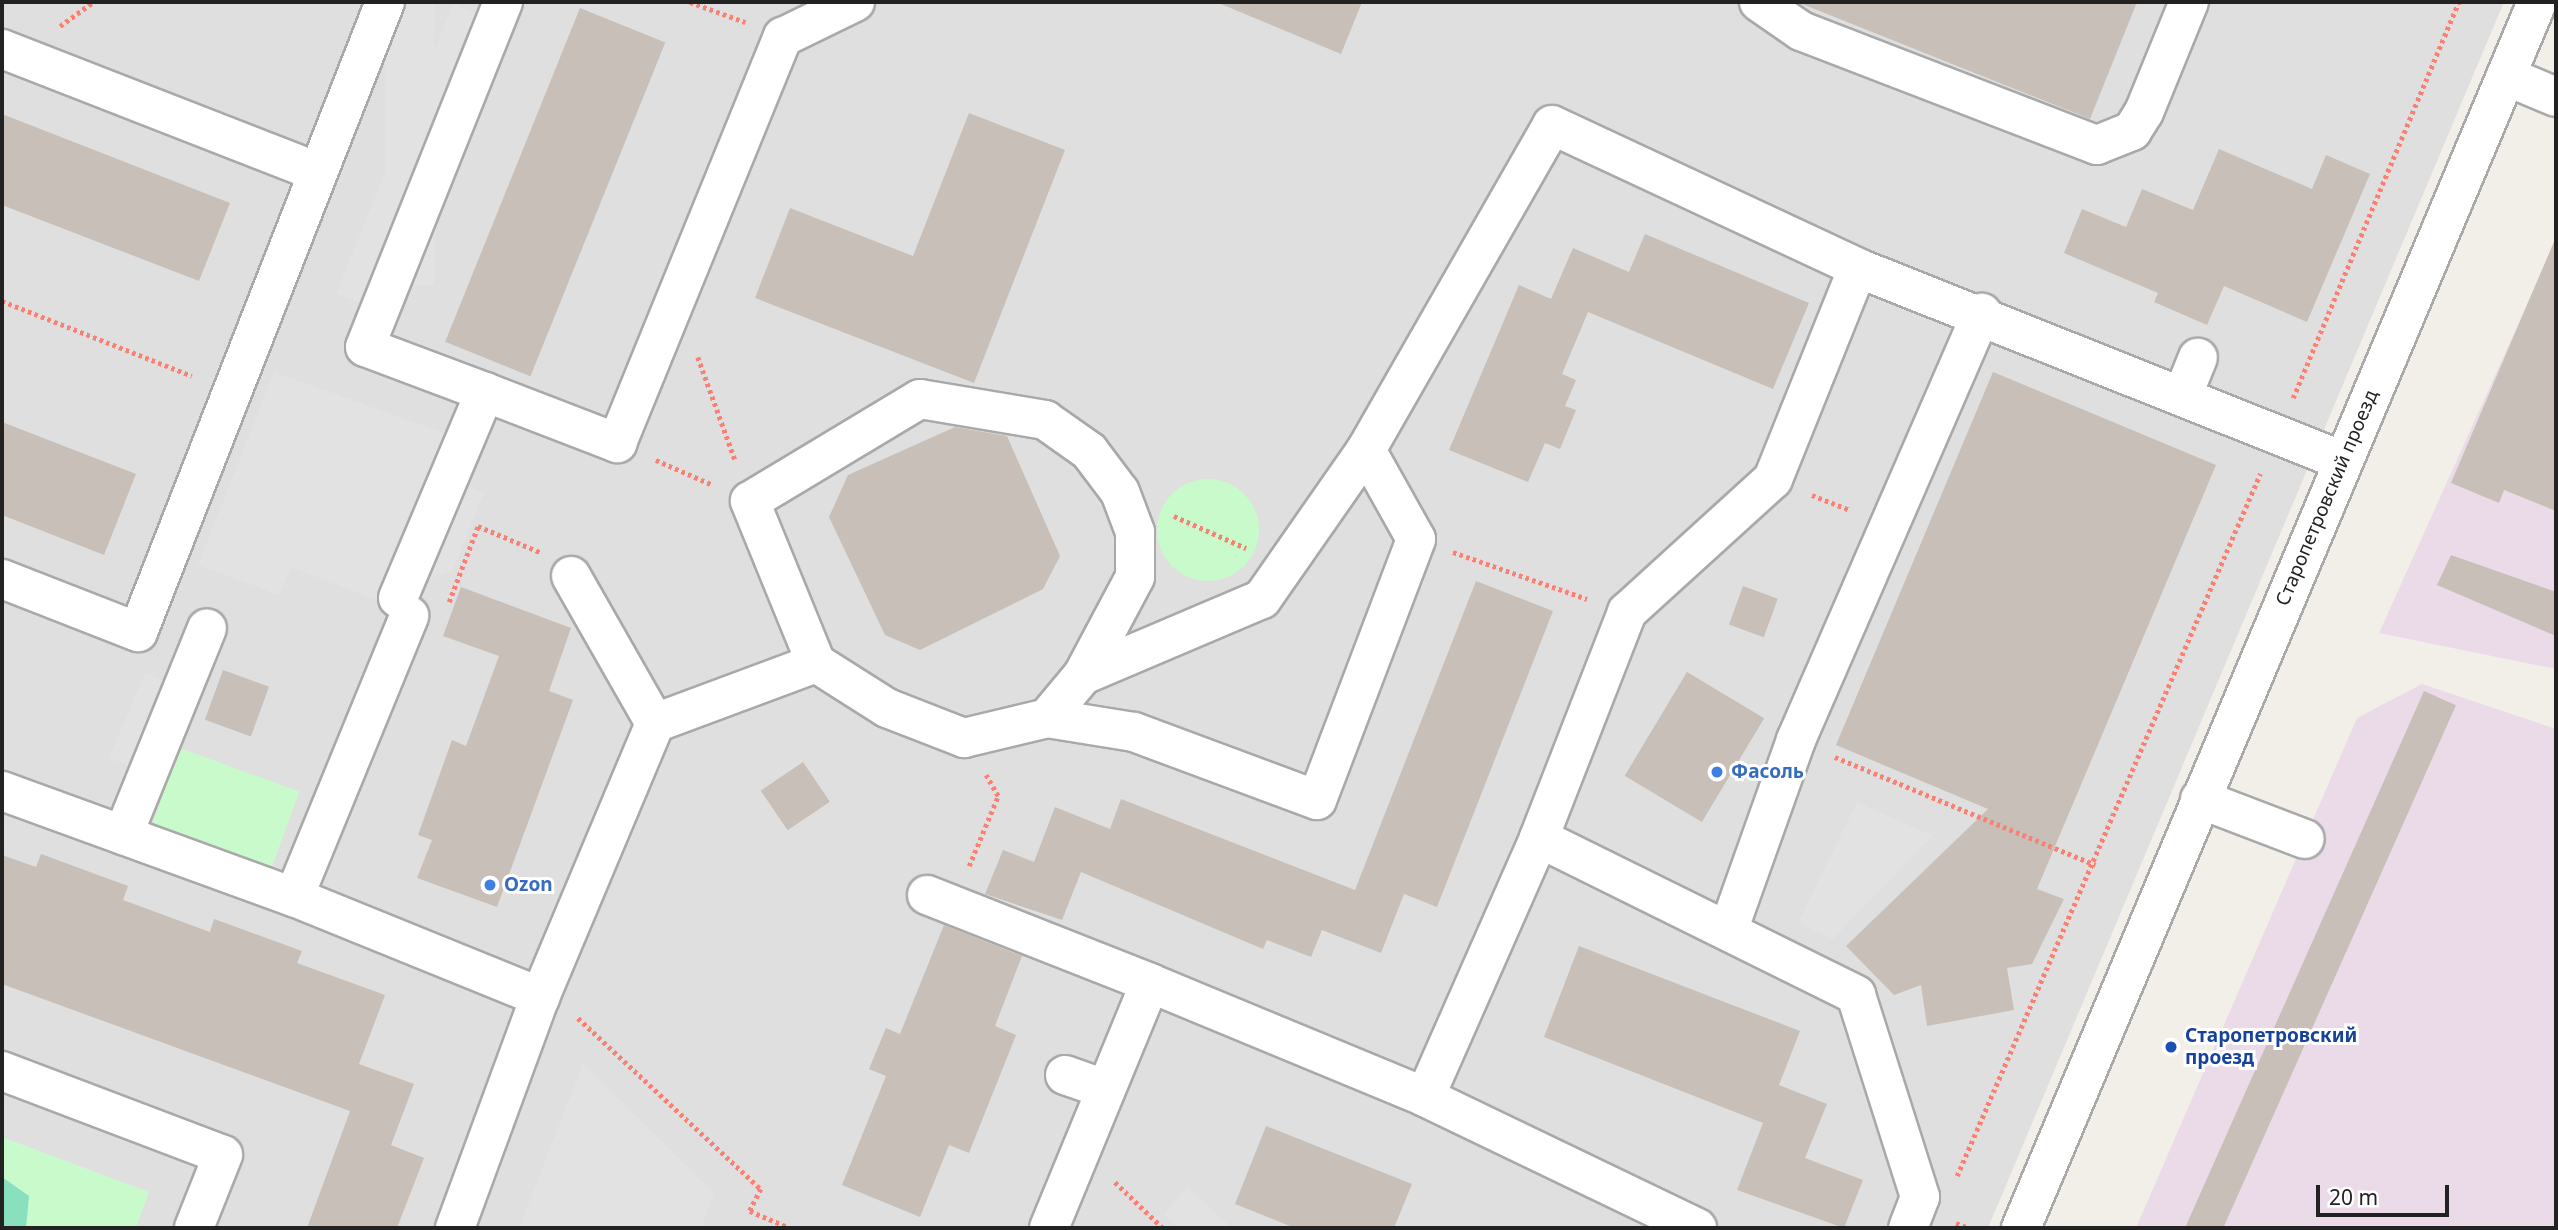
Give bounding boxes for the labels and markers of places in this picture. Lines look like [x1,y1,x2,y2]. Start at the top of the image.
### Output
place label: Фасоль [1731,761,1804,783]
marker: Фасоль [1709,764,1725,780]
place label: Ozon [504,874,553,896]
marker: Ozon [482,877,498,893]
place label: Старопетровский проезд [2185,1025,2357,1069]
marker: Старопетровский проезд [2163,1039,2179,1055]

